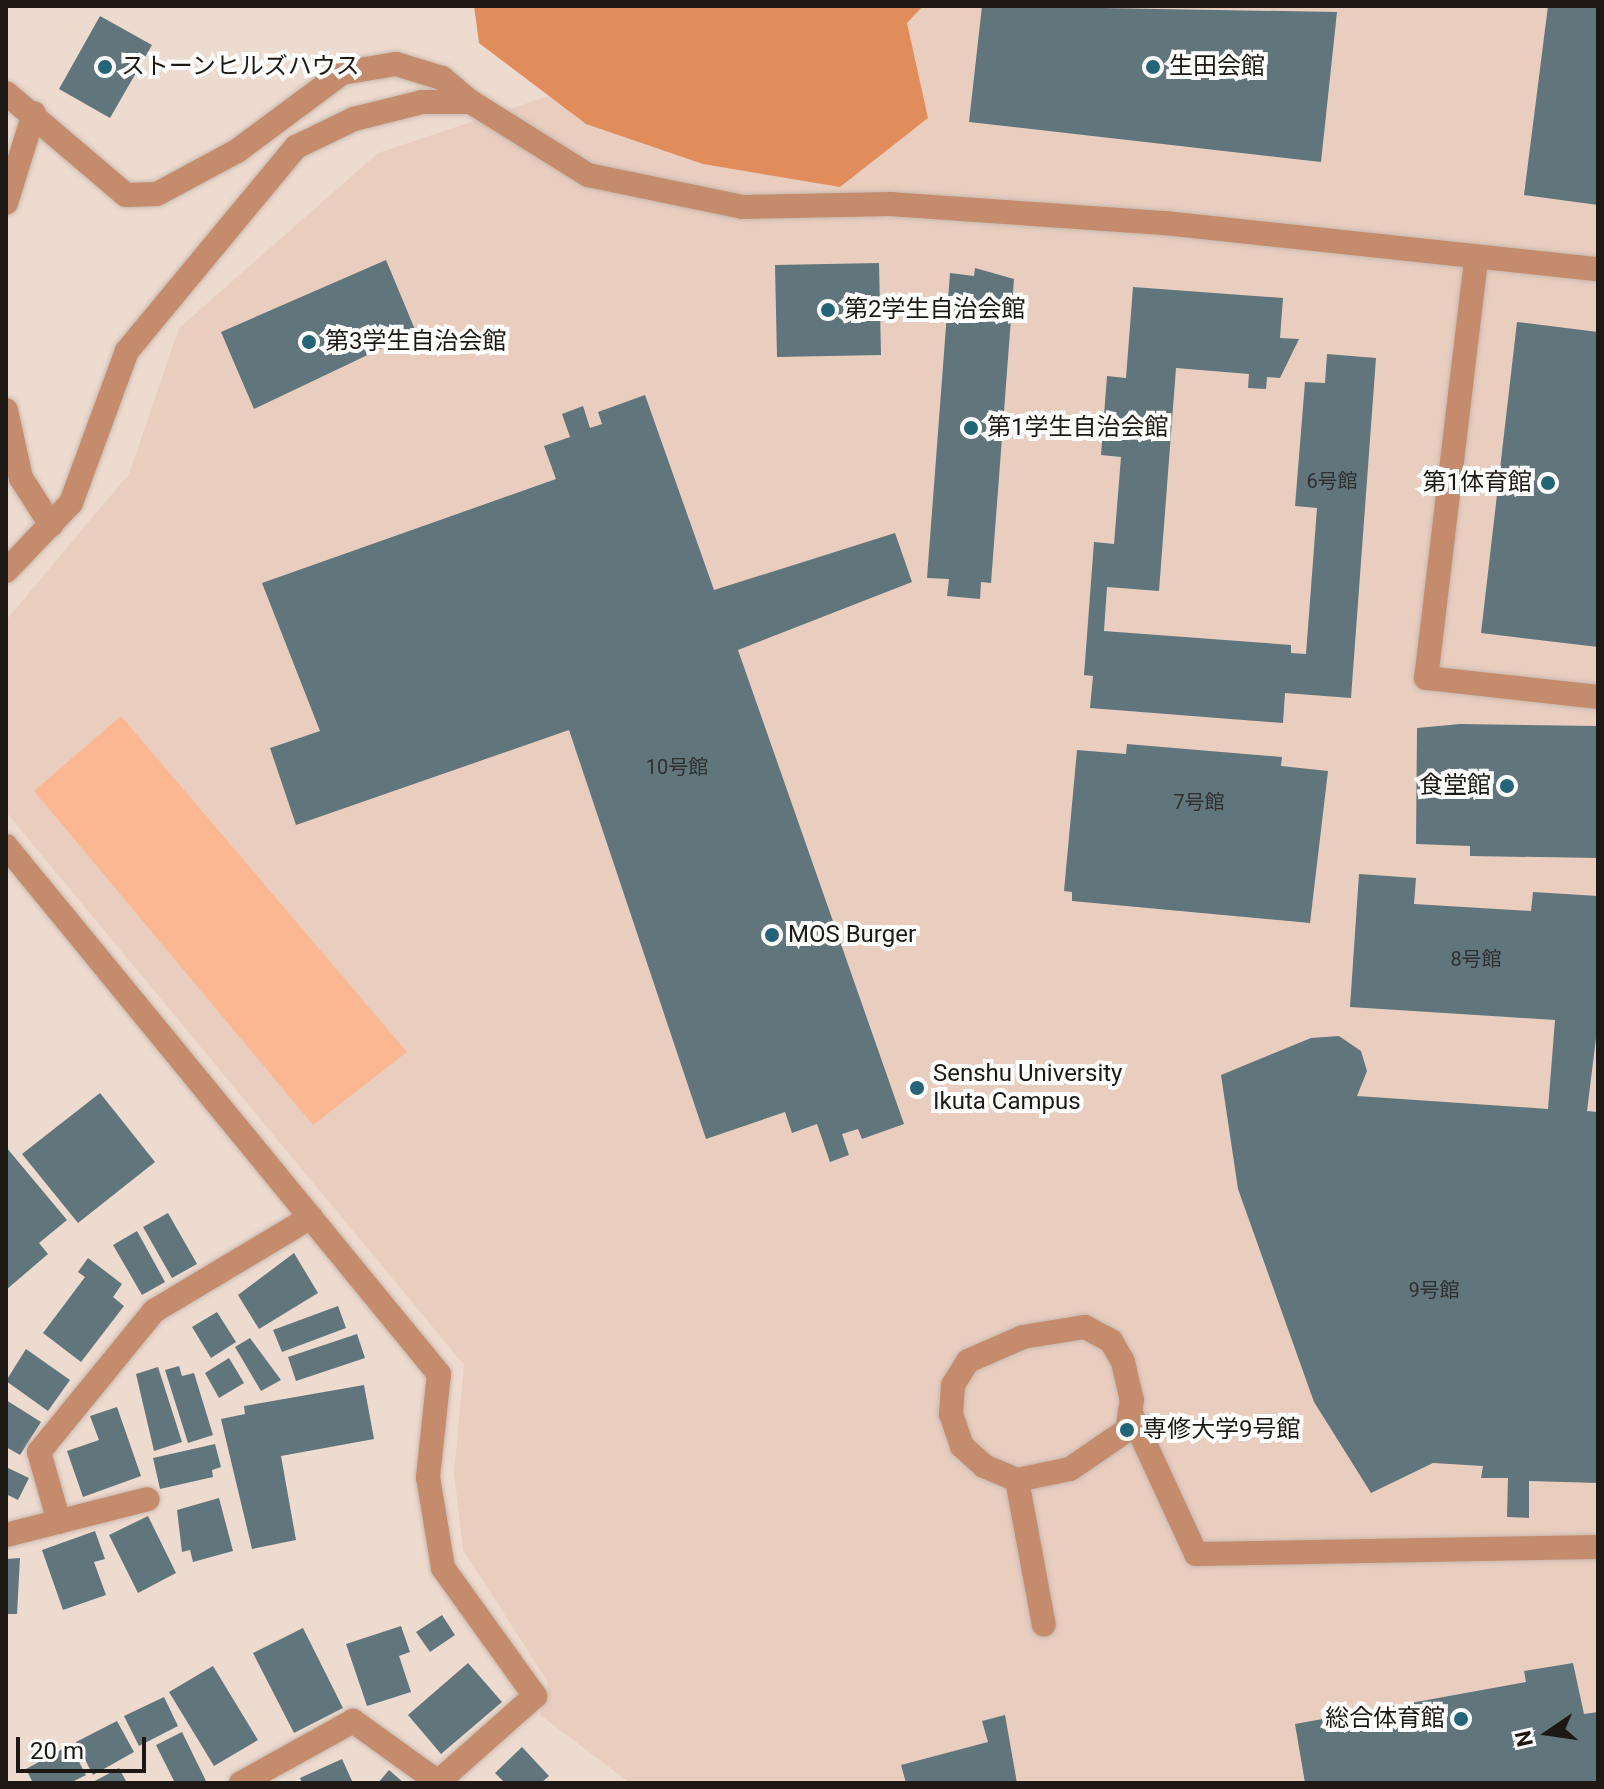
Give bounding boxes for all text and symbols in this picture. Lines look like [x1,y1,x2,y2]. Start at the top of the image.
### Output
place label: ストーンヒルズハウス [121,53,361,81]
place label: 生田会館 [1169,53,1265,81]
marker: ストーンヒルズハウス [96,58,114,76]
marker: 生田会館 [1144,58,1162,76]
place label: 第2学生自治会館 [844,296,1025,324]
marker: 第2学生自治会館 [819,301,837,319]
place label: 第3学生自治会館 [325,328,506,356]
marker: 第3学生自治会館 [300,333,318,351]
place label: 第1学生自治会館 [987,414,1168,442]
marker: 第1学生自治会館 [962,419,980,437]
house number: 6号館 [1306,469,1358,493]
place label: 第1体育館 [1423,469,1532,497]
marker: 第1体育館 [1539,474,1557,492]
house number: 10号館 [646,755,708,779]
place label: 食堂館 [1419,772,1491,800]
marker: 食堂館 [1498,777,1516,795]
house number: 7号館 [1173,790,1225,814]
place label: MOS Burger [788,921,916,949]
marker: MOS Burger [763,926,781,944]
house number: 8号館 [1450,947,1502,971]
place label: Senshu University Ikuta Campus [933,1060,1122,1116]
marker: Senshu University Ikuta Campus [908,1079,926,1097]
house number: 9号館 [1408,1278,1460,1302]
place label: 専修大学9号館 [1143,1416,1300,1444]
marker: 専修大学9号館 [1118,1421,1136,1439]
north arrow [1508,1693,1588,1773]
place label: 総合体育館 [1325,1705,1445,1733]
marker: 総合体育館 [1452,1710,1470,1728]
scale bar [20,1721,150,1771]
text: N [1510,1728,1538,1749]
text: 20 m [30,1737,84,1765]

